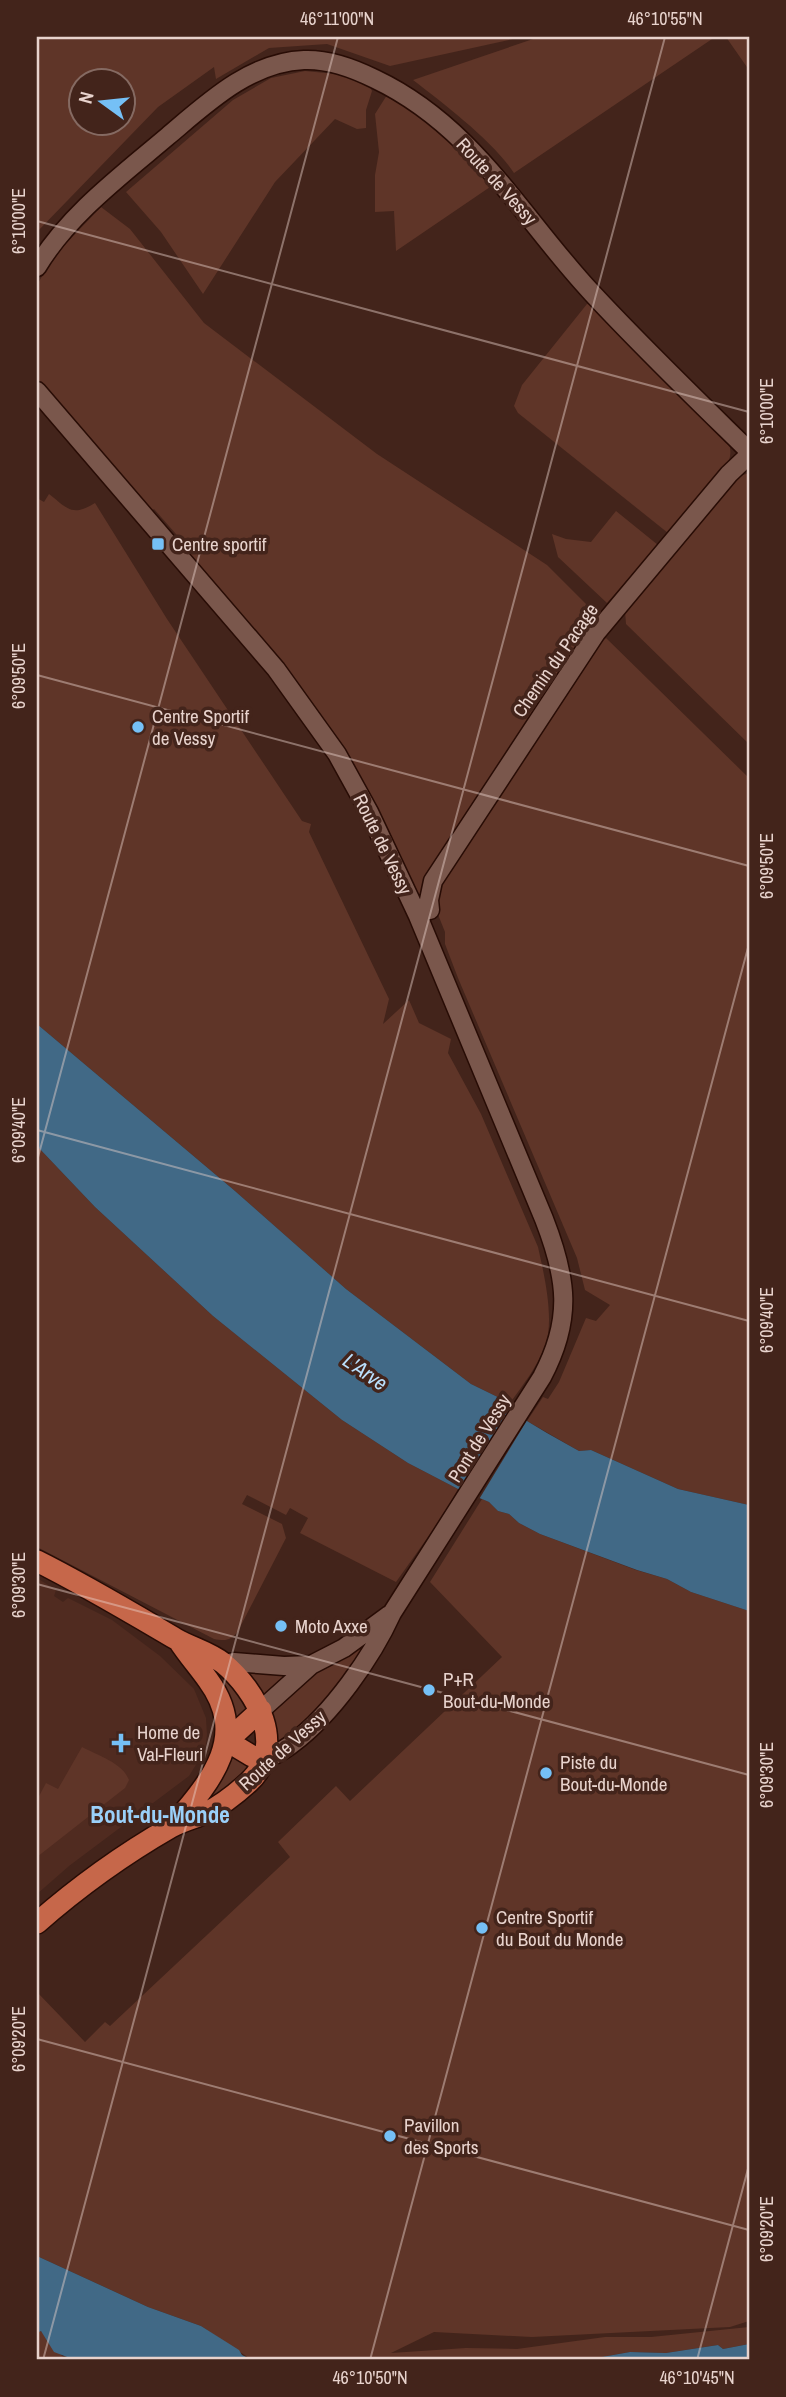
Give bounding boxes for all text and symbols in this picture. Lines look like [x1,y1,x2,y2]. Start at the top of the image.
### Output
text: 46°11'00"N [300,6,374,31]
text: 46°10'55"N [627,6,703,31]
north arrow [66,66,136,136]
text: N [72,89,100,106]
street label: Route de Vessy [451,132,543,230]
text: 6°10'00"E [6,188,31,254]
text: 6°10'00"E [754,378,779,444]
place label: Centre sportif [172,531,267,557]
marker: Centre sportif [150,536,166,552]
street label: Chemin du Pacage [506,598,604,722]
text: 6°09'50"E [6,643,31,709]
place label: Centre Sportif de Vessy [152,703,250,751]
marker: Centre Sportif de Vessy [130,719,146,735]
street label: Route de Vessy [347,789,419,899]
text: 6°09'50"E [754,833,779,899]
text: 6°09'40"E [6,1097,31,1163]
text: 6°09'40"E [754,1287,779,1353]
water label: L'Arve [337,1346,393,1397]
street label: Pont de Vessy [442,1389,517,1487]
text: 6°09'30"E [6,1552,31,1618]
place label: Moto Axxe [295,1613,368,1639]
marker: Moto Axxe [273,1618,289,1634]
place label: P+R Bout-du-Monde [443,1666,550,1714]
marker: P+R Bout-du-Monde [421,1682,437,1698]
street label: Route de Vessy [233,1704,331,1796]
place label: Home de Val-Fleuri [137,1719,203,1767]
marker: Home de Val-Fleuri [111,1733,131,1753]
text: 6°09'30"E [754,1742,779,1808]
place label: Piste du Bout-du-Monde [560,1749,667,1797]
marker: Piste du Bout-du-Monde [538,1765,554,1781]
district label: Bout-du-Monde [90,1799,230,1830]
place label: Centre Sportif du Bout du Monde [496,1904,623,1952]
marker: Centre Sportif du Bout du Monde [474,1920,490,1936]
text: 6°09'20"E [6,2006,31,2072]
place label: Pavillon des Sports [404,2112,479,2160]
marker: Pavillon des Sports [382,2128,398,2144]
text: 6°09'20"E [754,2196,779,2262]
text: 46°10'50"N [332,2365,408,2390]
text: 46°10'45"N [659,2365,735,2390]

